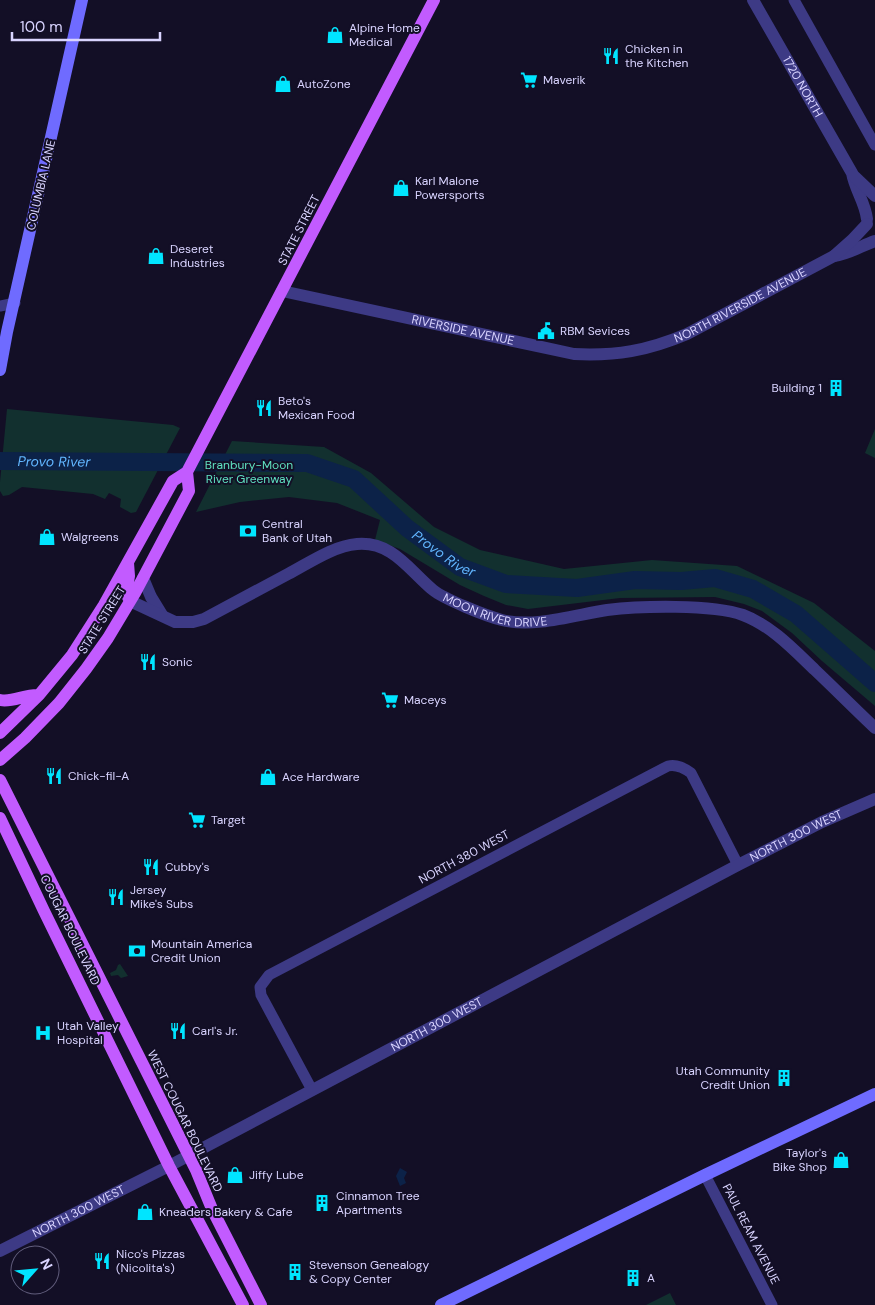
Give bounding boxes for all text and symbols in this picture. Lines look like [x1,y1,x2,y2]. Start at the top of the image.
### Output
scale bar [12,10,160,42]
text: 100 m [20,17,63,37]
place label: Alpine Home Medical [349,20,420,50]
shop icon: Alpine Home Medical [325,25,345,45]
place label: Chicken in the Kitchen [625,41,689,71]
restaurant icon: Chicken in the Kitchen [601,46,621,66]
street label: 1720 NORTH [779,53,826,120]
supermarket icon: Maverik [519,70,539,90]
place label: Maverik [543,72,586,88]
shop icon: AutoZone [273,74,293,94]
place label: AutoZone [297,76,351,92]
street label: COLUMBIA LANE [23,138,59,232]
place label: Karl Malone Powersports [415,173,485,203]
shop icon: Karl Malone Powersports [391,178,411,198]
street label: STATE STREET [274,192,324,268]
place label: Deseret Industries [170,241,225,271]
shop icon: Deseret Industries [146,246,166,266]
street label: NORTH RIVERSIDE AVENUE [672,264,809,346]
street label: RIVERSIDE AVENUE [410,311,516,349]
public building icon: RBM Sevices [536,321,556,341]
place label: RBM Sevices [560,323,630,339]
building icon: Building 1 [826,378,846,398]
place label: Building 1 [771,380,822,396]
place label: Beto's Mexican Food [278,393,355,423]
restaurant icon: Beto's Mexican Food [254,398,274,418]
water label: Provo River [17,452,91,471]
park label: Branbury-Moon River Greenway [205,457,293,487]
place label: Central Bank of Utah [262,516,332,546]
bank icon: Central Bank of Utah [238,521,258,541]
water label: Provo River [409,526,479,581]
shop icon: Walgreens [37,527,57,547]
place label: Walgreens [61,529,119,545]
street label: STATE STREET [75,583,129,657]
street label: MOON RIVER DRIVE [440,590,548,631]
restaurant icon: Sonic [138,652,158,672]
place label: Sonic [162,654,193,670]
supermarket icon: Maceys [380,690,400,710]
place label: Maceys [404,692,446,708]
restaurant icon: Chick-fil-A [44,766,64,786]
shop icon: Ace Hardware [258,767,278,787]
place label: Chick-fil-A [68,768,129,784]
place label: Ace Hardware [282,769,360,785]
street label: NORTH 300 WEST [747,806,845,866]
supermarket icon: Target [187,810,207,830]
place label: Target [211,812,246,828]
street label: NORTH 380 WEST [416,826,512,888]
restaurant icon: Cubby's [141,857,161,877]
place label: Cubby's [165,859,210,875]
street label: COUGAR BOULEVARD [36,872,104,988]
place label: Jersey Mike's Subs [130,882,193,912]
restaurant icon: Jersey Mike's Subs [106,887,126,907]
place label: Mountain America Credit Union [151,936,252,966]
bank icon: Mountain America Credit Union [127,941,147,961]
street label: NORTH 300 WEST [388,993,486,1055]
place label: Utah Valley Hospital [57,1018,119,1048]
restaurant icon: Carl's Jr. [168,1021,188,1041]
hospital icon: Utah Valley Hospital [33,1023,53,1043]
place label: Carl's Jr. [192,1023,238,1039]
street label: WEST COUGAR BOULEVARD [144,1047,226,1195]
place label: Utah Community Credit Union [676,1063,770,1093]
building icon: Utah Community Credit Union [774,1068,794,1088]
place label: Taylor's Bike Shop [773,1145,827,1175]
shop icon: Taylor's Bike Shop [831,1150,851,1170]
shop icon: Jiffy Lube [225,1165,245,1185]
place label: Jiffy Lube [249,1167,304,1183]
street label: NORTH 300 WEST [30,1181,128,1241]
street label: PAUL REAM AVENUE [719,1181,783,1287]
place label: Cinnamon Tree Apartments [336,1188,420,1218]
building icon: Cinnamon Tree Apartments [312,1193,332,1213]
shop icon: Kneaders Bakery & Cafe [135,1202,155,1222]
place label: Kneaders Bakery & Cafe [159,1204,293,1220]
north arrow [10,1245,60,1295]
place label: Nico's Pizzas (Nicolita's) [116,1246,185,1276]
restaurant icon: Nico's Pizzas (Nicolita's) [92,1251,112,1271]
text: N [36,1255,57,1273]
place label: Stevenson Genealogy & Copy Center [309,1257,429,1287]
building icon: Stevenson Genealogy & Copy Center [285,1262,305,1282]
building icon: A [623,1268,643,1288]
place label: A [647,1270,655,1286]

